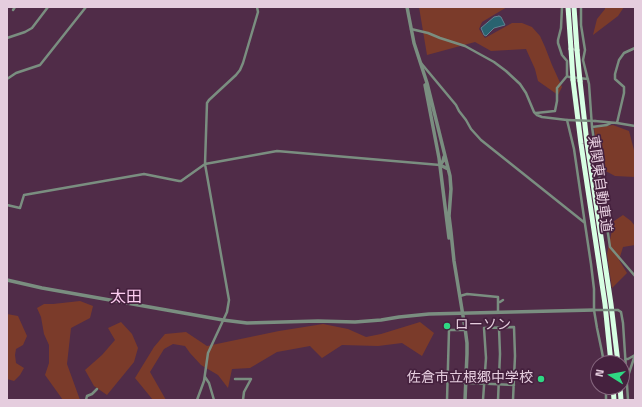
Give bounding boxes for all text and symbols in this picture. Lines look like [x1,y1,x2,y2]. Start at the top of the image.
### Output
street label: 東関東自動車道 [584,134,614,234]
district label: 太田 [110,288,142,308]
place label: ローソン [455,318,511,334]
marker: ローソン [442,321,452,331]
north arrow [590,355,630,395]
text: N [591,368,608,378]
place label: 佐倉市立根郷中学校 [407,371,533,387]
marker: 佐倉市立根郷中学校 [536,374,546,384]

